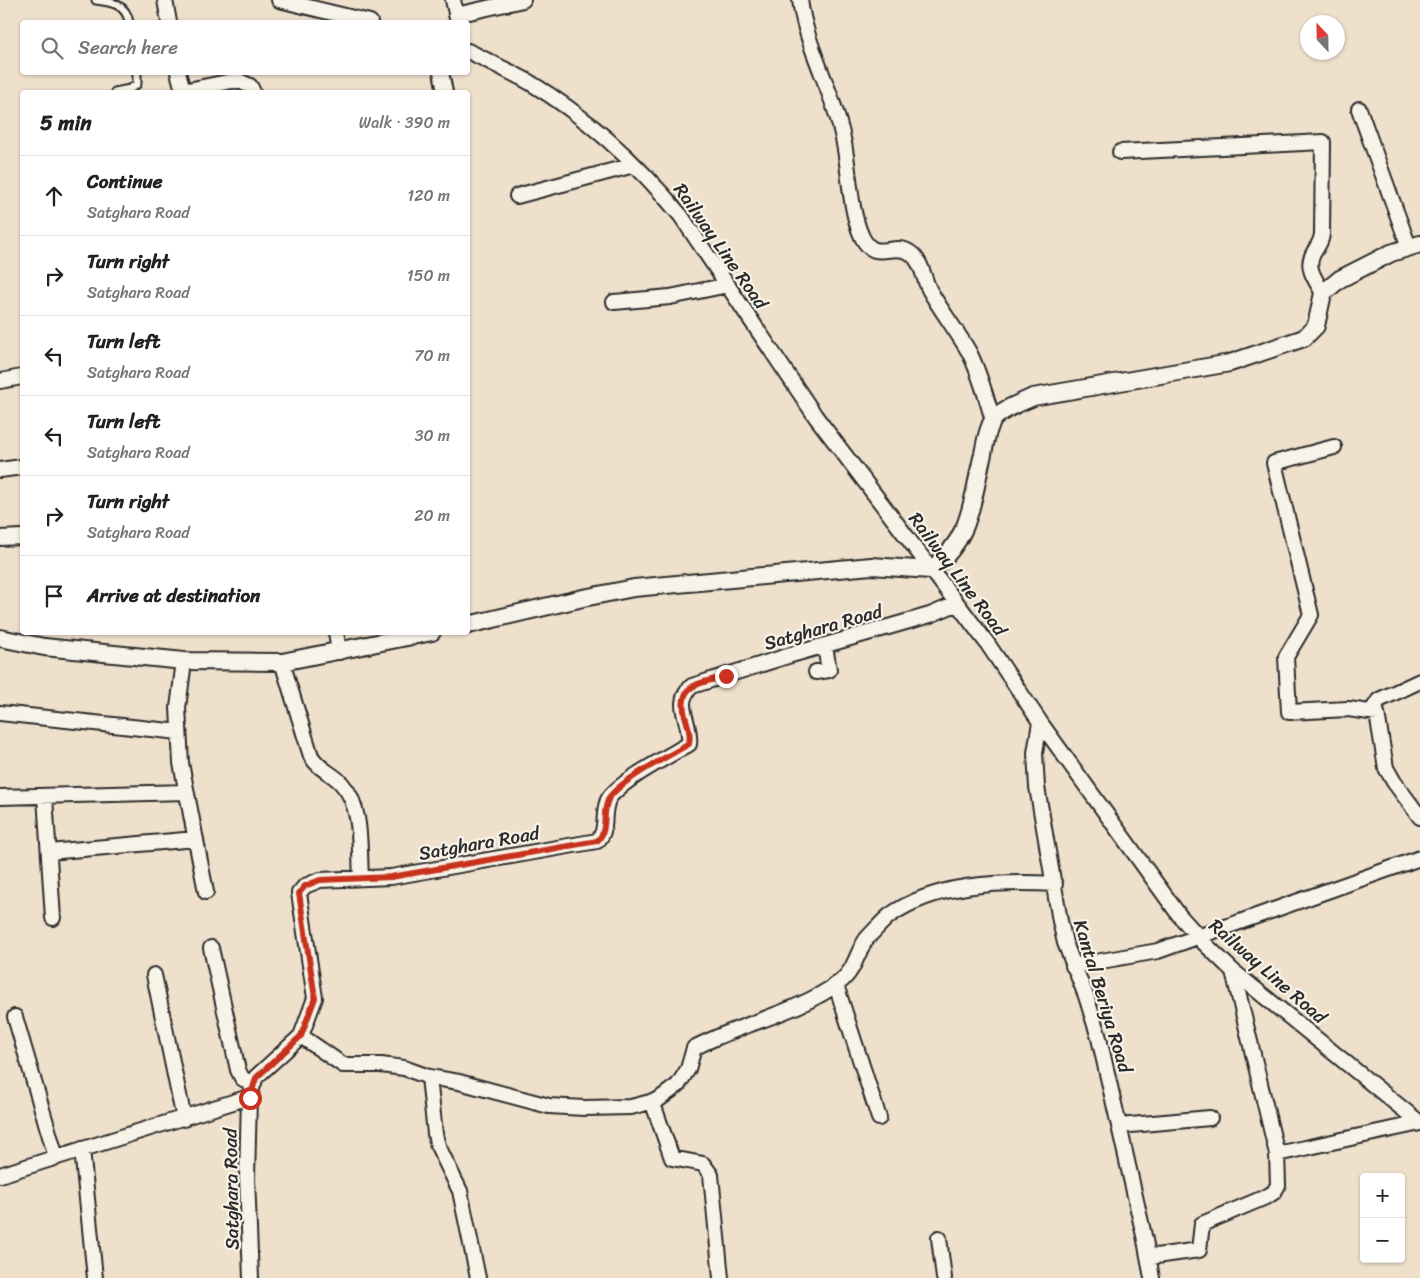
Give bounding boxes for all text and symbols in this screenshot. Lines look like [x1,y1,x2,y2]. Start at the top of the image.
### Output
north arrow [1300,15,1345,60]
search box [20,20,470,75]
text: Search here [78,31,178,64]
icon: search [38,34,66,62]
text: 5 min [40,104,92,142]
text: Walk · 390 m [359,108,450,137]
text: Continue [87,165,163,198]
street label: Railway Line Road [665,176,778,317]
text: 120 m [407,181,450,210]
icon: ahead [40,182,68,210]
text: Satghara Road [87,198,190,227]
text: Turn right [87,245,169,278]
text: 150 m [407,261,450,290]
icon: right [40,262,68,290]
text: Satghara Road [87,278,190,307]
text: Turn left [87,325,160,358]
text: 70 m [414,341,450,370]
icon: left [40,342,68,370]
text: Satghara Road [87,358,190,387]
text: Turn left [87,405,160,438]
text: 30 m [415,421,450,450]
icon: left [40,422,68,450]
text: Satghara Road [87,438,190,467]
text: Turn right [87,485,169,518]
text: 20 m [414,501,450,530]
icon: right [40,502,68,530]
street label: Railway Line Road [900,505,1016,644]
text: Satghara Road [87,518,190,547]
text: Arrive at destination [87,579,260,612]
icon: arrive [40,582,68,610]
street label: Satghara Road [760,594,887,660]
route end [715,665,738,688]
street label: Satghara Road [416,816,543,870]
street label: Railway Line Road [1201,910,1336,1033]
street label: Kantal Beriya Road [1064,915,1143,1079]
route start [239,1087,262,1110]
street label: Satghara Road [213,1127,249,1250]
map controls [1360,1173,1405,1263]
button: + [1360,1173,1405,1218]
button: − [1360,1218,1405,1263]

